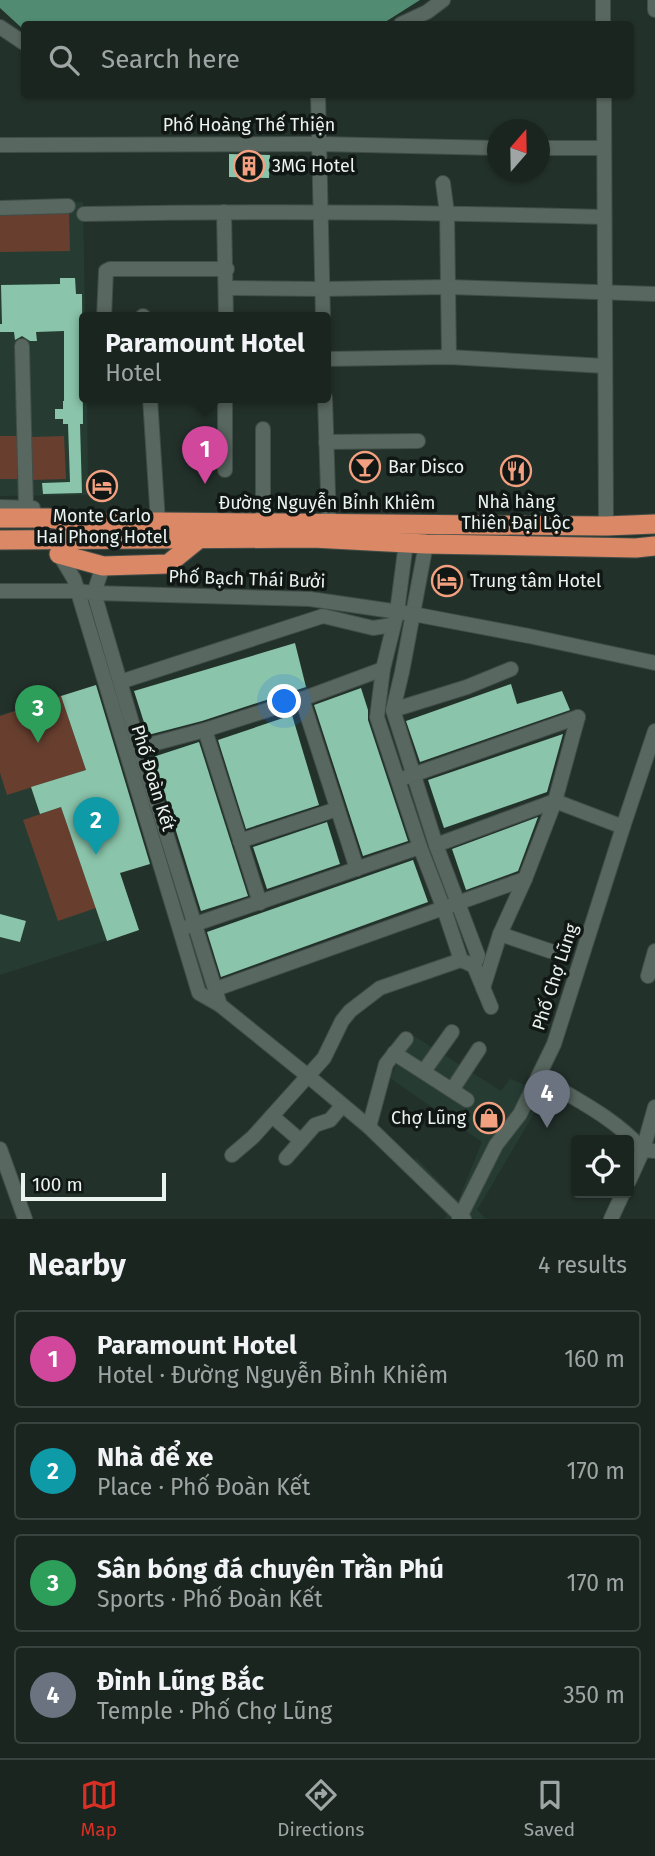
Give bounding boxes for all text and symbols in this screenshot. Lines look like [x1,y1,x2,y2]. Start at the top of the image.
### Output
search box [21,21,634,98]
icon: search [45,41,83,79]
text: Search here [101,44,240,75]
street label: Phố Hoàng Thế Thiện [163,114,335,136]
north arrow [487,119,550,182]
building icon: 3MG Hotel [232,149,266,183]
place label: 3MG Hotel [272,155,355,177]
popup [79,312,331,403]
text: Paramount Hotel [105,328,305,359]
text: Hotel [105,359,161,387]
pin: 1 [182,426,228,484]
bar icon: Bar Disco [348,450,382,484]
restaurant icon: Nhà hàng Thiên Đại Lộc [499,454,533,488]
place label: Bar Disco [388,456,464,478]
hotel icon: Monte Carlo Hai Phong Hotel [85,469,119,503]
street label: Đường Nguyễn Bỉnh Khiêm [219,491,435,514]
place label: Nhà hàng Thiên Đại Lộc [462,491,571,534]
place label: Monte Carlo Hai Phong Hotel [36,505,168,548]
hotel icon: Trung tâm Hotel [430,564,464,598]
street label: Phố Bạch Thái Bưởi [168,565,326,593]
place label: Trung tâm Hotel [470,570,601,592]
your location [267,684,301,718]
pin: 3 [15,685,61,743]
street label: Phố Đoàn Kết [126,722,180,834]
pin: 2 [73,797,119,855]
street label: Phố Chợ Lũng [527,920,583,1033]
pin: 4 [524,1070,570,1128]
shop icon: Chợ Lũng [472,1101,506,1135]
place label: Chợ Lũng [391,1107,467,1129]
map controls [571,1135,634,1198]
button: locate [571,1135,634,1198]
scale bar [21,1170,166,1202]
text: 100 m [32,1173,83,1196]
text: Nearby [28,1247,126,1283]
text: 4 results [538,1251,627,1279]
text: Paramount Hotel [97,1330,297,1361]
text: 1 [48,1345,58,1373]
text: 160 m [564,1345,625,1373]
text: Hotel · Đường Nguyễn Bỉnh Khiêm [97,1361,448,1389]
text: Nhà để xe [97,1442,213,1473]
text: 2 [47,1457,59,1485]
text: 170 m [566,1457,625,1485]
text: Place · Phố Đoàn Kết [97,1473,310,1501]
text: Sân bóng đá chuyên Trần Phú [97,1554,444,1585]
text: 3 [47,1569,59,1597]
text: 170 m [566,1569,625,1597]
text: Sports · Phố Đoàn Kết [97,1585,323,1613]
text: Đình Lũng Bắc [97,1666,264,1697]
text: 4 [47,1681,60,1709]
text: 350 m [563,1681,625,1709]
text: Temple · Phố Chợ Lũng [97,1697,332,1725]
tab: Map [80,1776,118,1841]
tab: Directions [277,1776,364,1841]
tab: Saved [524,1776,575,1841]

